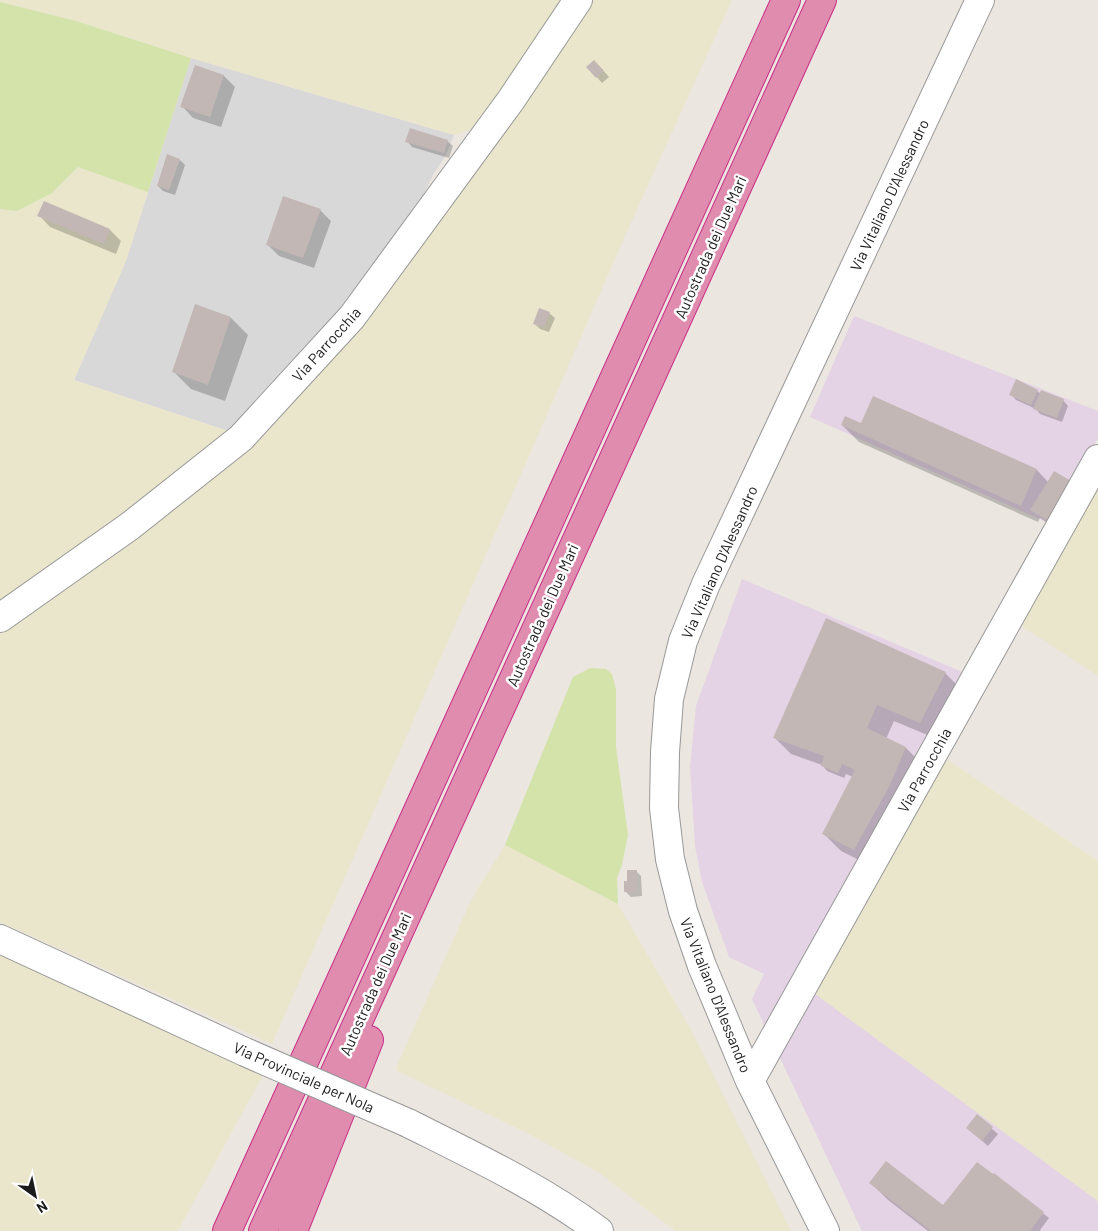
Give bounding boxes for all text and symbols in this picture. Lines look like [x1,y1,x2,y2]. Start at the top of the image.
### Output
street label: Via Vitaliano D'Alessandro [846,116,932,274]
street label: Autostrada dei Due Mari [670,173,750,321]
street label: Via Parrocchia [288,303,364,385]
street label: Via Vitaliano D'Alessandro [677,483,761,641]
street label: Autostrada dei Due Mari [502,541,582,689]
street label: Via Parrocchia [893,725,955,815]
street label: Autostrada dei Due Mari [335,910,415,1058]
street label: Via Vitaliano D'Alessandro [677,915,755,1075]
street label: Via Provinciale per Nola [231,1038,377,1116]
north arrow [10,1171,60,1221]
text: N [34,1198,51,1217]

